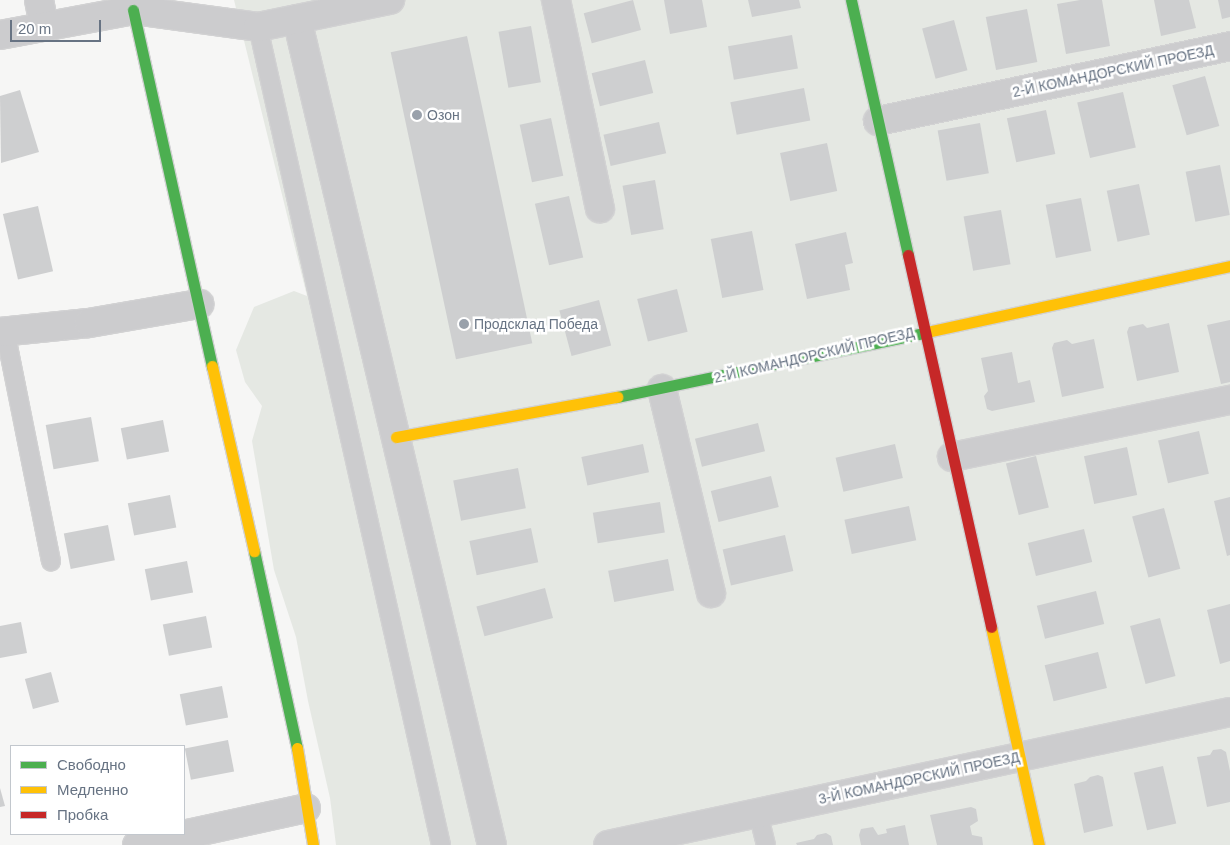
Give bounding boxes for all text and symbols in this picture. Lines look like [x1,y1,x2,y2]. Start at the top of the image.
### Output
scale bar [12,10,104,42]
text: 20 m [18,20,51,37]
street label: 2-Й КОМАНДОРСКИЙ ПРОЕЗД [1011,41,1215,101]
place label: Озон [427,107,460,123]
marker: Озон [411,109,423,121]
place label: Продсклад Победа [474,316,598,332]
marker: Продсклад Победа [458,318,470,330]
street label: 2-Й КОМАНДОРСКИЙ ПРОЕЗД [712,324,916,386]
legend [10,745,185,835]
street label: 3-Й КОМАНДОРСКИЙ ПРОЕЗД [817,748,1021,808]
text: Свободно [57,756,126,773]
text: Медленно [57,781,128,798]
text: Пробка [57,806,108,823]

